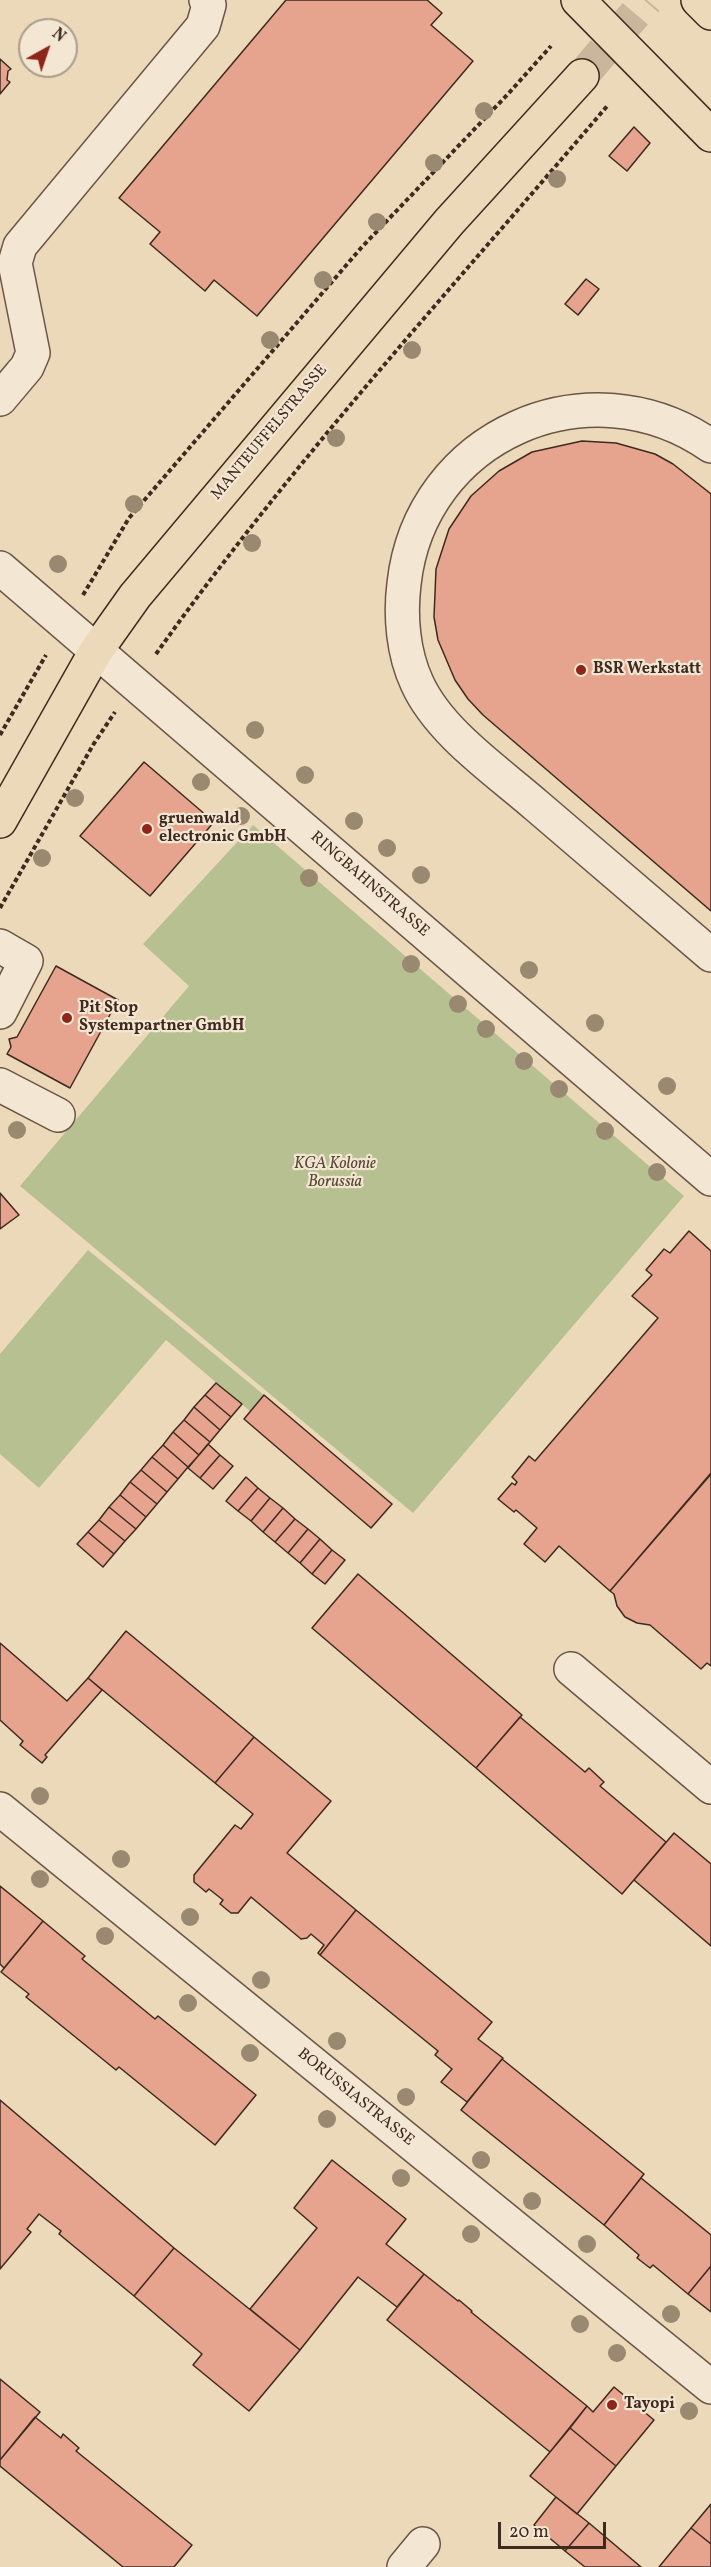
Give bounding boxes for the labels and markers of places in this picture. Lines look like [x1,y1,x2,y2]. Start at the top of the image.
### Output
place label: BSR Werkstatt [593,660,701,680]
marker: BSR Werkstatt [574,663,588,677]
place label: gruenwald electronic GmbH [159,810,286,848]
marker: gruenwald electronic GmbH [140,822,154,836]
place label: Pit Stop Systempartner GmbH [79,999,244,1037]
marker: Pit Stop Systempartner GmbH [60,1011,74,1025]
place label: Tayopi [624,2395,675,2415]
marker: Tayopi [605,2398,619,2412]

